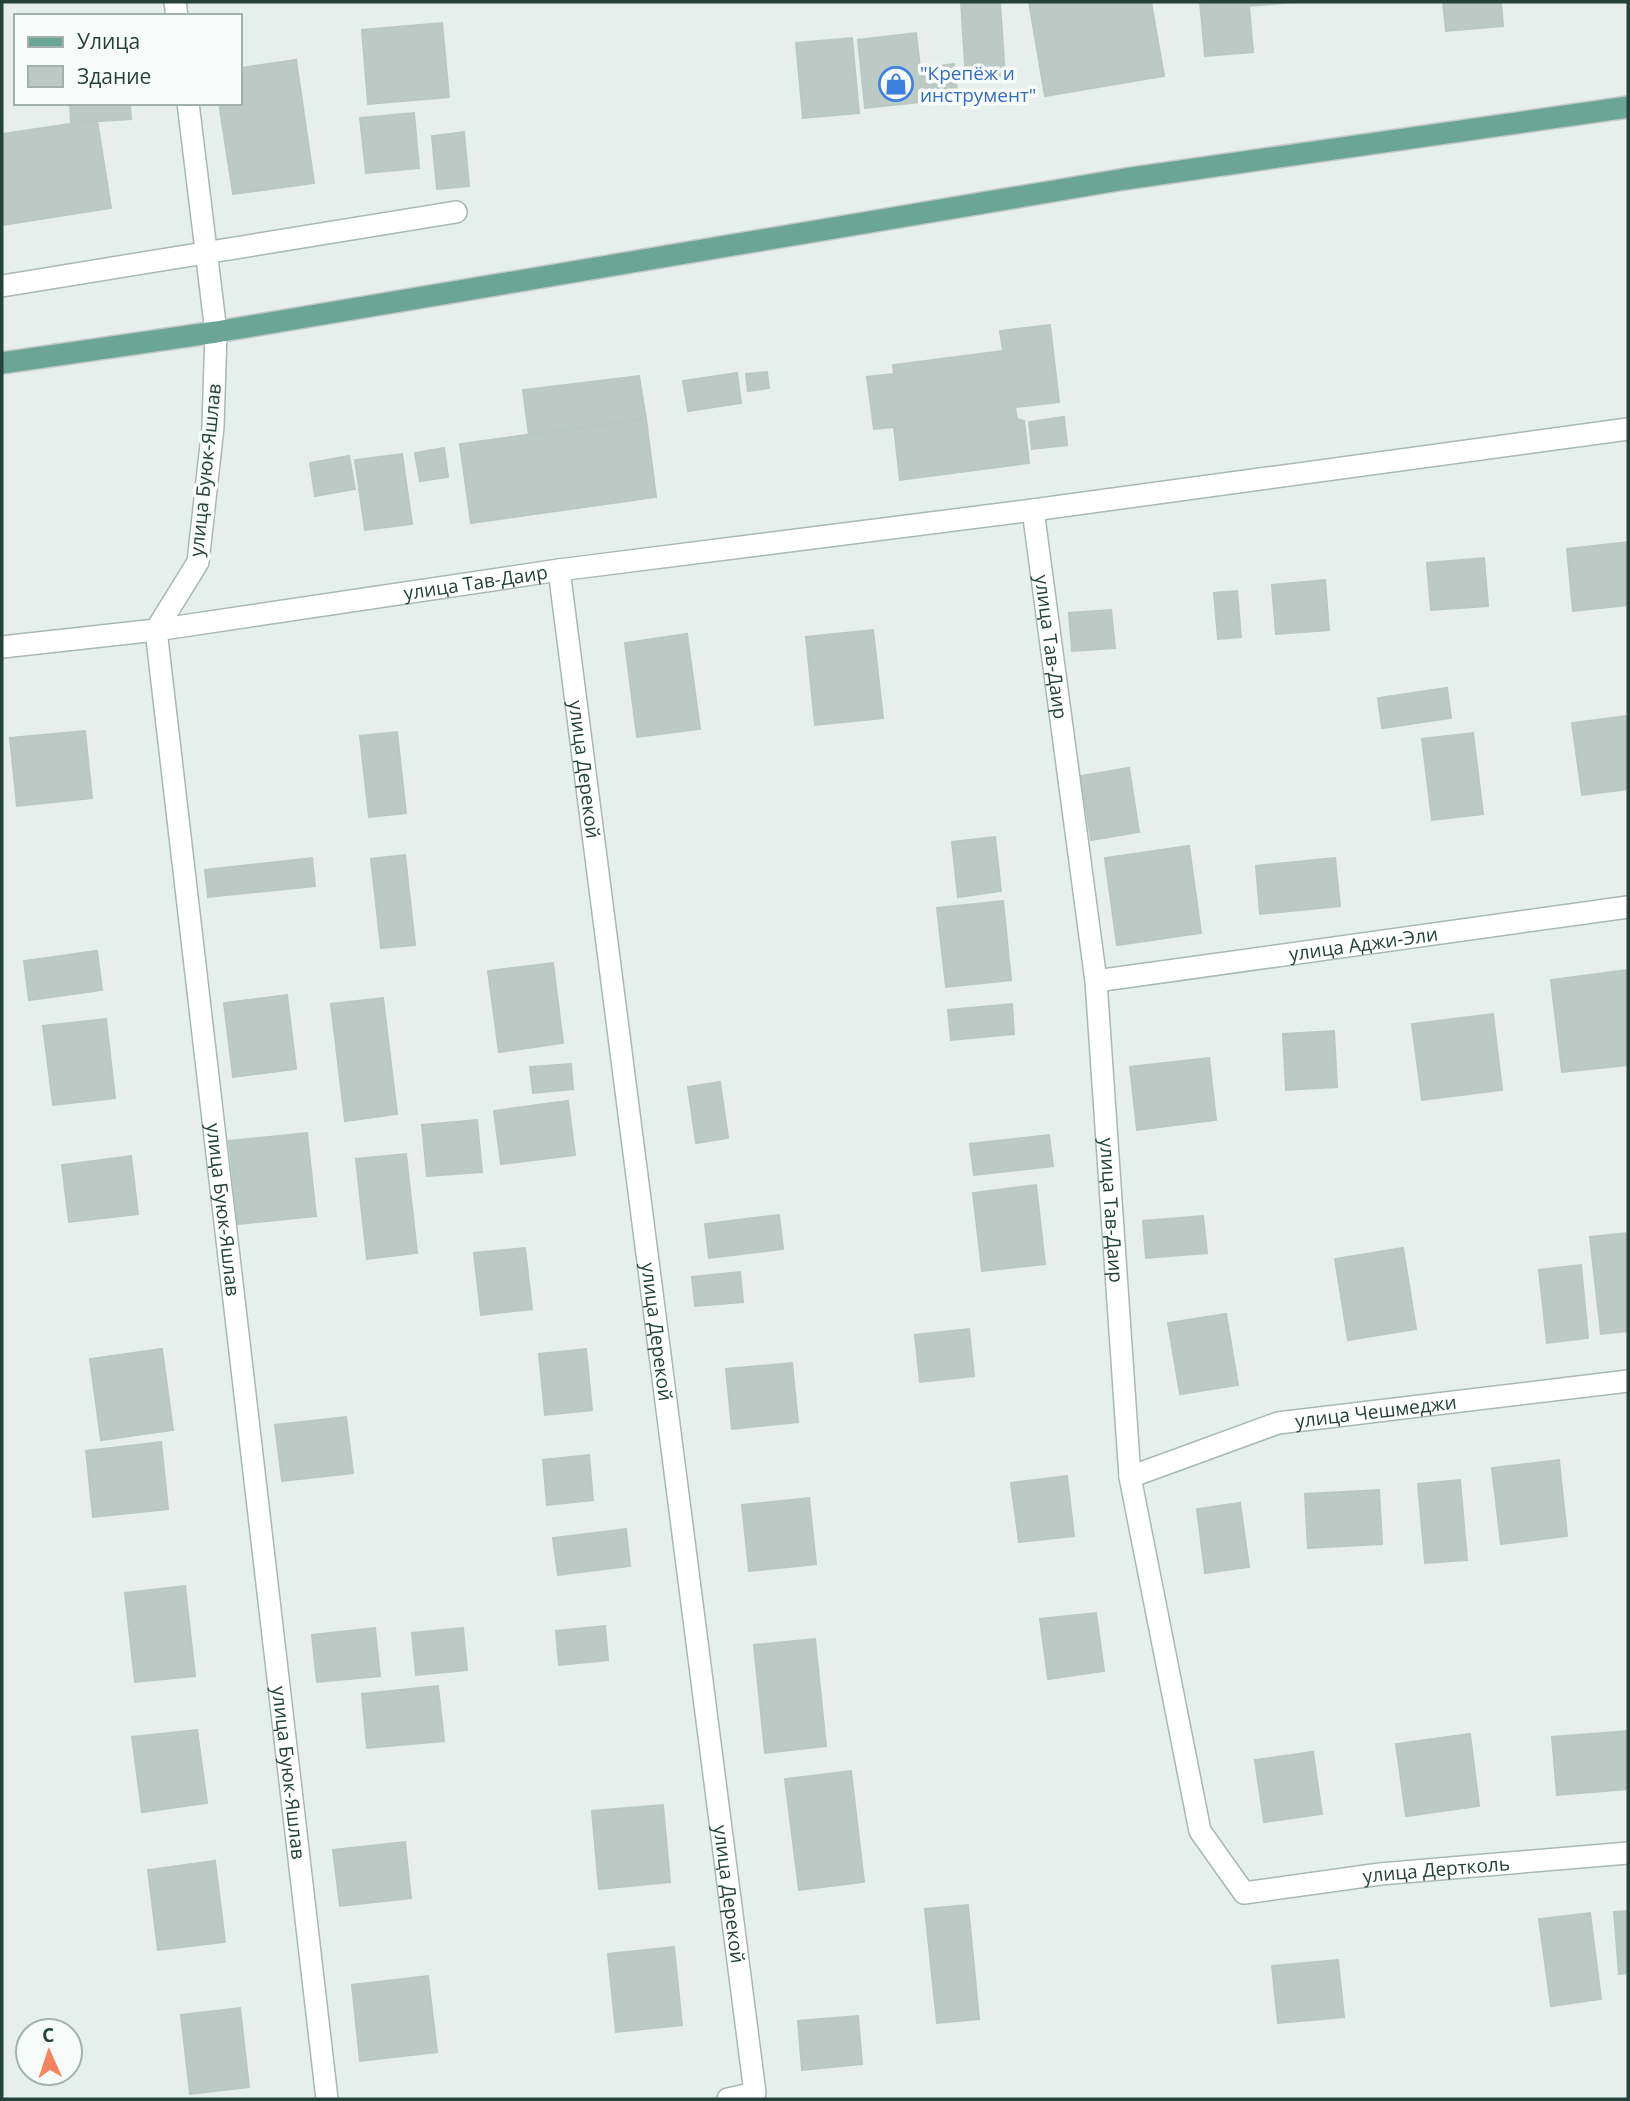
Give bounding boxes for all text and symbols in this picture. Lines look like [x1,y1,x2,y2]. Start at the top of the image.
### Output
legend [14,14,242,105]
text: Улица [77,27,140,55]
place label: "Крепёж и инструмент" [920,60,1036,108]
text: Здание [77,62,151,90]
shop icon: "Крепёж и инструмент" [877,65,915,103]
street label: улица Буюк-Яшлав [183,382,227,558]
street label: улица Тав-Даир [402,559,549,606]
street label: улица Тав-Даир [1029,573,1074,720]
street label: улица Дерекой [563,699,606,840]
street label: улица Аджи-Эли [1287,921,1439,967]
street label: улица Буюк-Яшлав [200,1122,246,1298]
street label: улица Тав-Даир [1094,1137,1130,1284]
street label: улица Дерекой [635,1261,679,1402]
street label: улица Чешмеджи [1294,1389,1458,1434]
street label: улица Буюк-Яшлав [266,1685,312,1861]
street label: улица Дерекой [708,1823,751,1965]
street label: улица Дертколь [1361,1850,1511,1889]
north arrow [14,2017,84,2087]
text: С [41,2022,55,2048]

